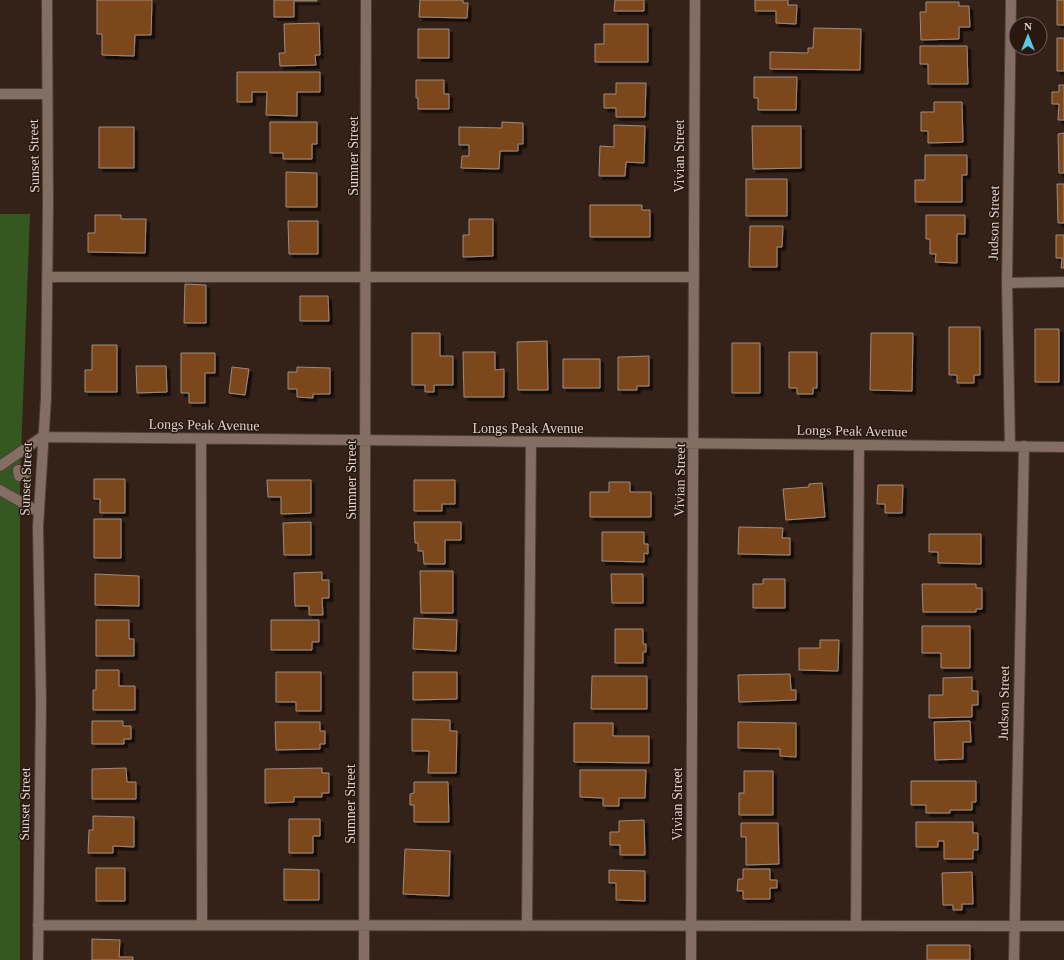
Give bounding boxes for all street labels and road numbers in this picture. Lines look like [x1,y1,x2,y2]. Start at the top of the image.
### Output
street label: Sumner Street [346,116,361,196]
street label: Sunset Street [26,119,42,193]
street label: Vivian Street [672,119,687,193]
street label: Judson Street [986,185,1002,261]
street label: Longs Peak Avenue [148,417,260,433]
street label: Longs Peak Avenue [473,421,583,436]
street label: Longs Peak Avenue [796,423,908,439]
street label: Sumner Street [344,440,359,520]
street label: Sunset Street [17,442,35,516]
street label: Vivian Street [672,443,688,517]
street label: Judson Street [996,665,1012,741]
street label: Sumner Street [343,764,358,844]
street label: Sunset Street [17,767,33,841]
street label: Vivian Street [670,767,685,841]

